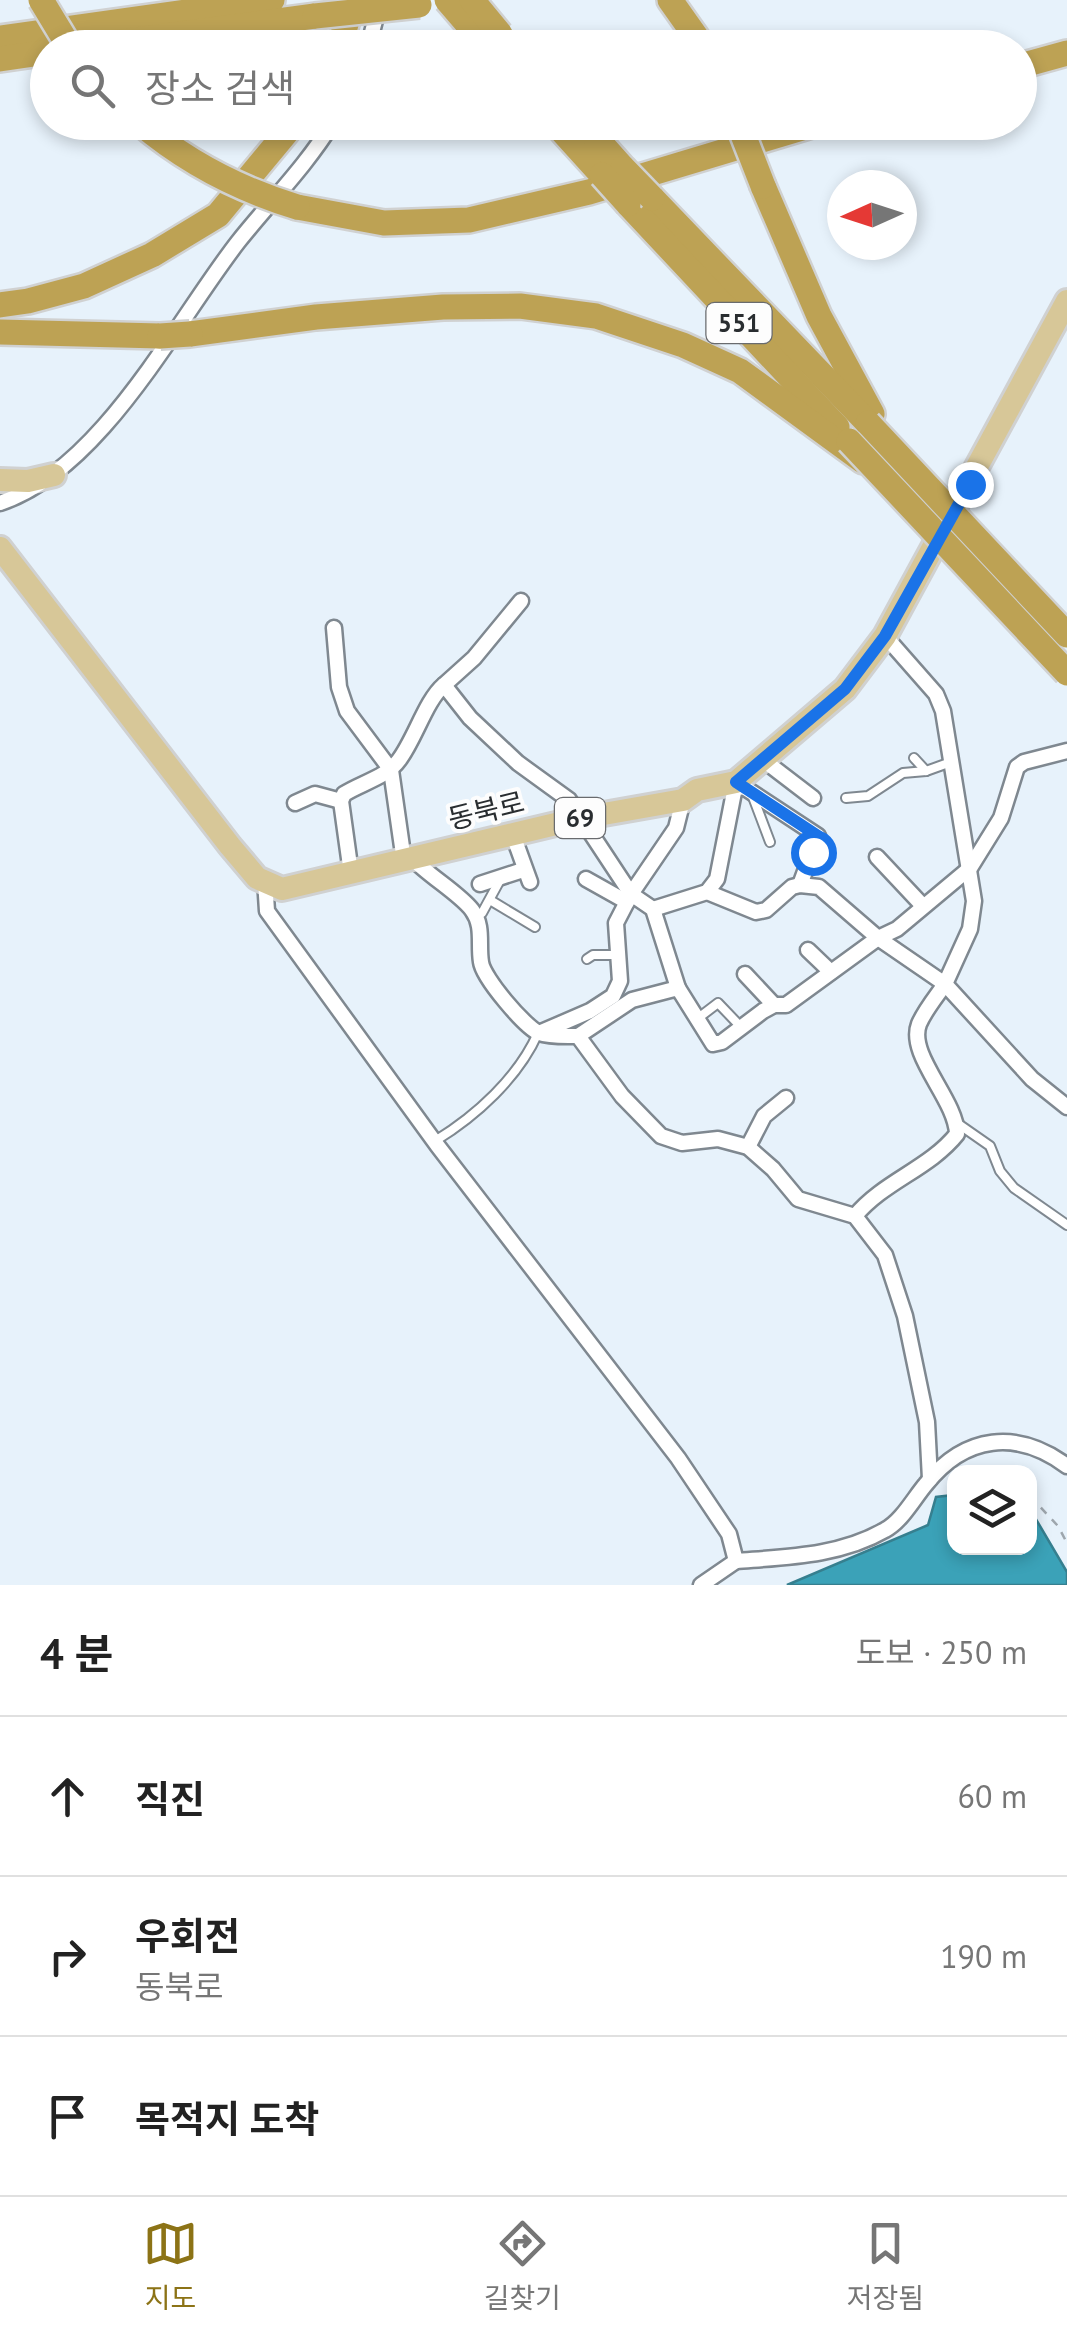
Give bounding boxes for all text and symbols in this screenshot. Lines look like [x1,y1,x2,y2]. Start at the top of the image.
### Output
search box [30,30,1037,140]
icon: search [65,58,120,113]
text: 장소 검색 [145,63,295,112]
north arrow [827,170,917,260]
road number: 551 [706,303,772,343]
route end [948,462,994,508]
street label: 동북로 [444,783,528,837]
road number: 69 [555,798,605,838]
route start [791,830,837,876]
map controls [947,1465,1037,1555]
button: layers [947,1465,1037,1555]
text: 4 분 [40,1626,113,1681]
text: 도보 · 250 m [856,1631,1027,1673]
icon: ahead [40,1769,95,1824]
text: 직진 [135,1774,205,1823]
text: 60 m [958,1775,1027,1817]
text: 우회전 [135,1911,240,1960]
icon: right [40,1929,95,1984]
text: 190 m [940,1935,1027,1977]
text: 동북로 [135,1965,223,2007]
icon: arrive [40,2089,95,2144]
text: 목적지 도착 [135,2094,319,2143]
tab: 지도 [143,2216,198,2316]
tab: 길찾기 [484,2216,561,2316]
tab: 저장됨 [847,2216,924,2316]

